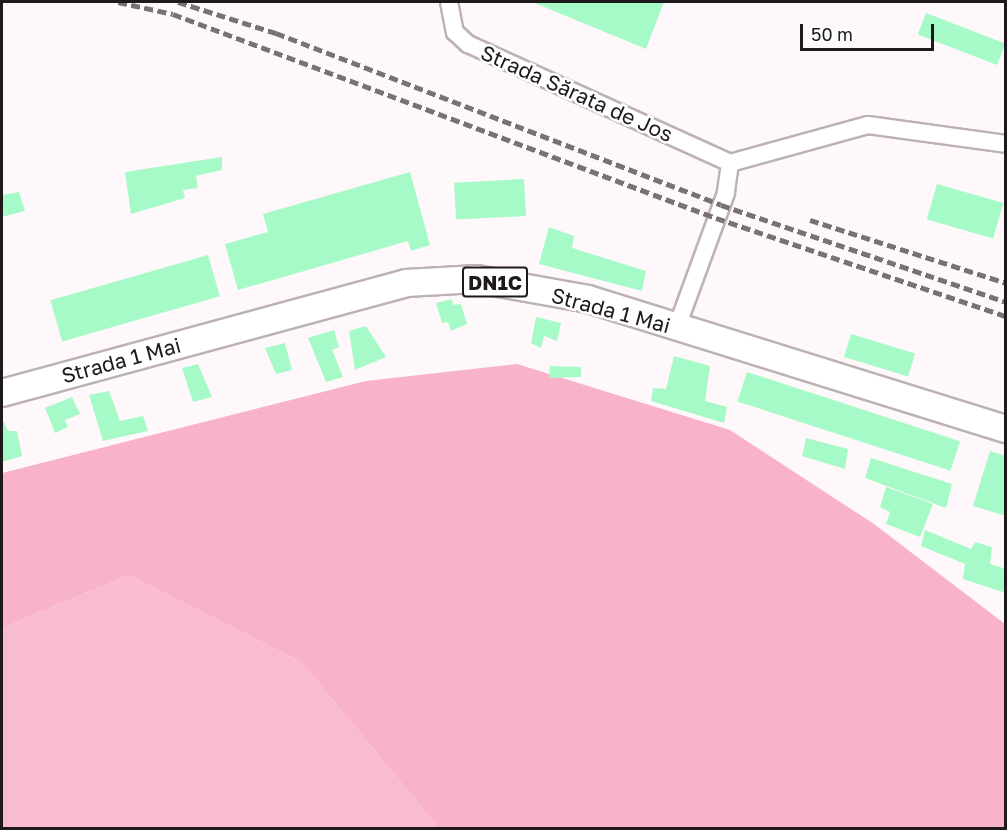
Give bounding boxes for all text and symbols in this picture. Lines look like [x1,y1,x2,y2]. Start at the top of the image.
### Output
scale bar [803,12,936,50]
text: 50 m [811,23,853,45]
street label: Strada Sărata de Jos [477,39,677,147]
road number: DN1C [462,265,528,299]
street label: Strada 1 Mai [549,282,673,338]
street label: Strada 1 Mai [59,332,183,388]

